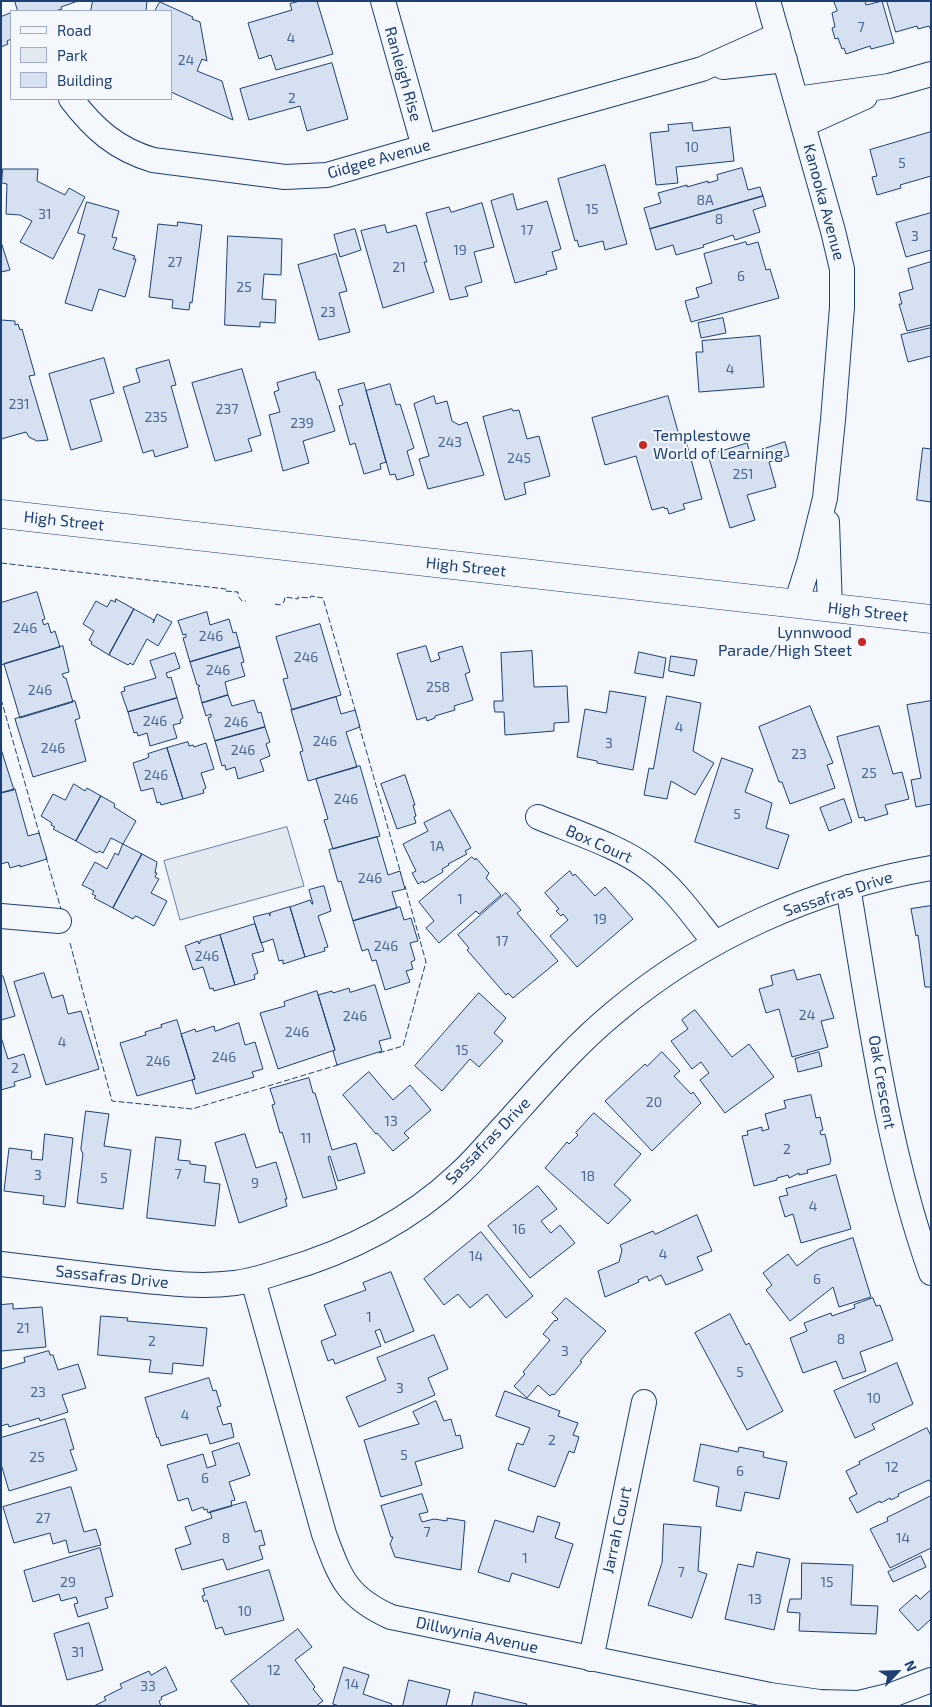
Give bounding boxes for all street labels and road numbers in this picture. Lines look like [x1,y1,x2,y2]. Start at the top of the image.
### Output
street label: Ranleigh Rise [380,24,426,124]
street label: Gidgee Avenue [325,135,433,183]
street label: Kanooka Avenue [799,142,849,262]
street label: High Street [23,507,105,535]
street label: High Street [425,553,507,581]
street label: High Street [827,598,909,626]
street label: Box Court [563,821,635,867]
street label: Sassafras Drive [781,867,895,921]
street label: Oak Crescent [864,1034,900,1130]
street label: Sassafras Drive [442,1093,534,1189]
street label: Sassafras Drive [54,1262,170,1292]
street label: Jarrah Court [598,1485,636,1575]
street label: Dillwynia Avenue [414,1613,540,1657]

